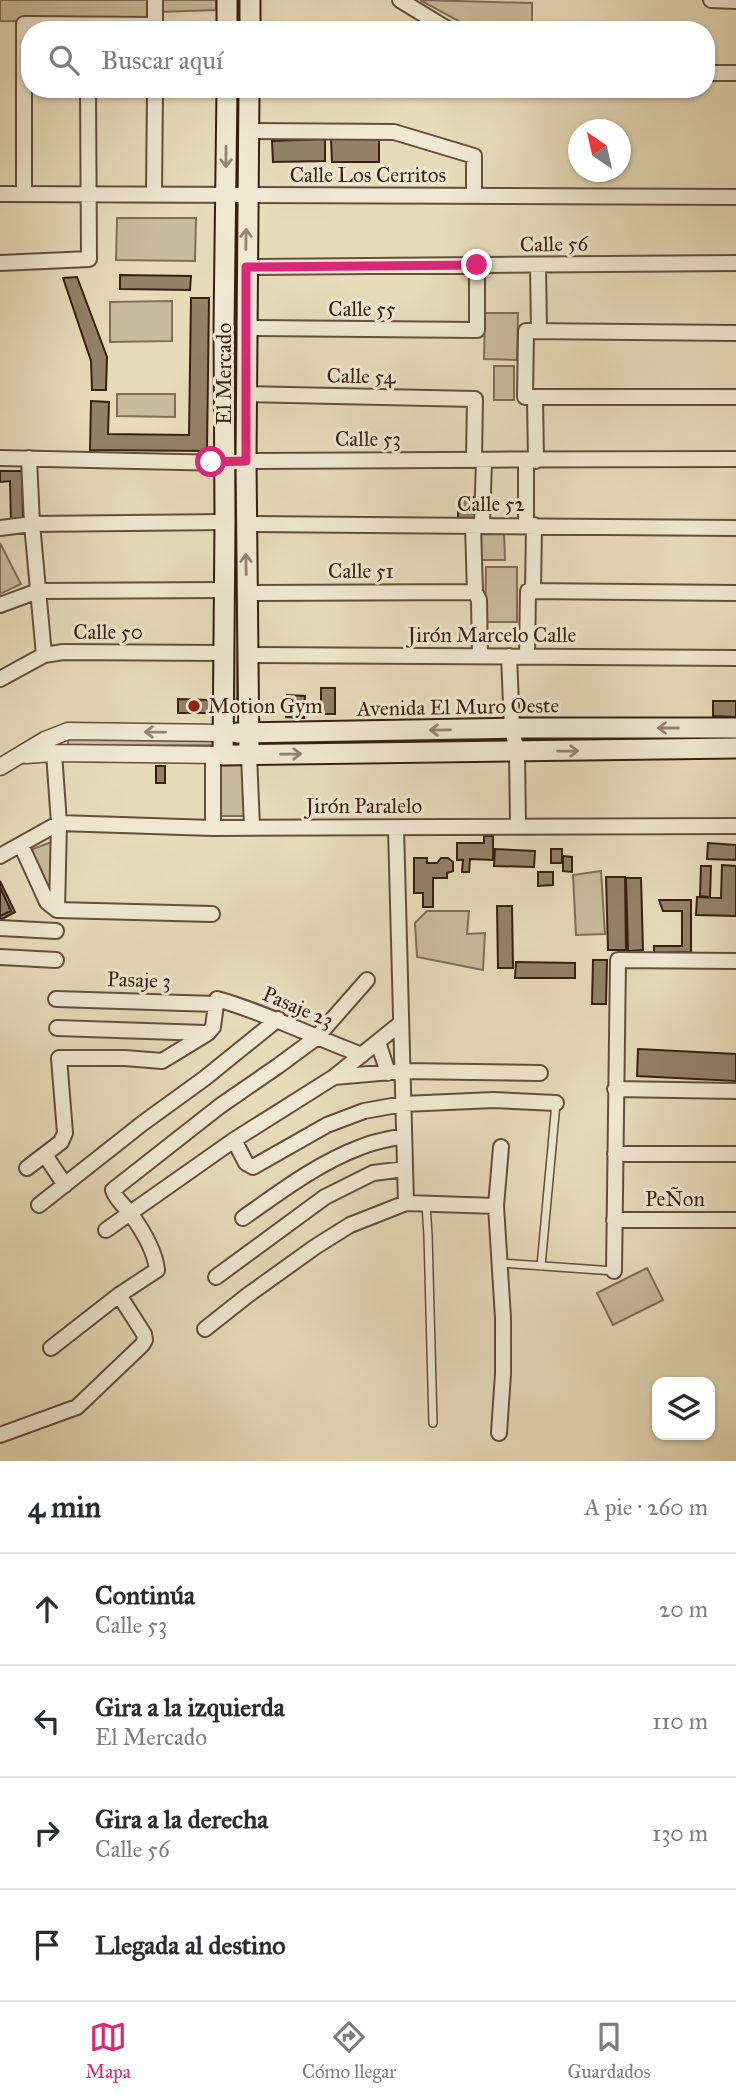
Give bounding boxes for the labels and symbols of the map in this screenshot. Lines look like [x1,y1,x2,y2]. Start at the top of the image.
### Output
north arrow [568,119,631,182]
one-way arrow [220,146,233,169]
street label: Calle Los Cerritos [290,162,446,188]
one-way arrow [239,227,253,250]
street label: Calle 56 [520,230,590,258]
route end [461,249,492,280]
street label: Calle 55 [328,296,396,322]
street label: El Mercado [211,323,237,425]
street label: Calle 54 [326,362,397,390]
street label: Calle 53 [335,426,401,452]
route start [195,446,226,477]
street label: Calle 52 [457,491,526,517]
one-way arrow [240,553,253,576]
street label: Calle 51 [328,558,394,584]
street label: Calle 50 [73,619,143,645]
street label: Jirón Marcelo Calle [406,622,577,648]
street label: Avenida El Muro Oeste [356,692,560,722]
place label: Motion Gym [208,693,323,719]
marker: Motion Gym [186,698,202,714]
one-way arrow [657,721,680,735]
one-way arrow [429,723,452,737]
one-way arrow [143,725,166,739]
one-way arrow [556,744,579,758]
one-way arrow [279,747,302,761]
street label: Jirón Paralelo [304,793,423,819]
street label: Pasaje 3 [107,966,171,994]
street label: Pasaje 23 [259,981,337,1033]
street label: PeÑon [645,1186,705,1212]

